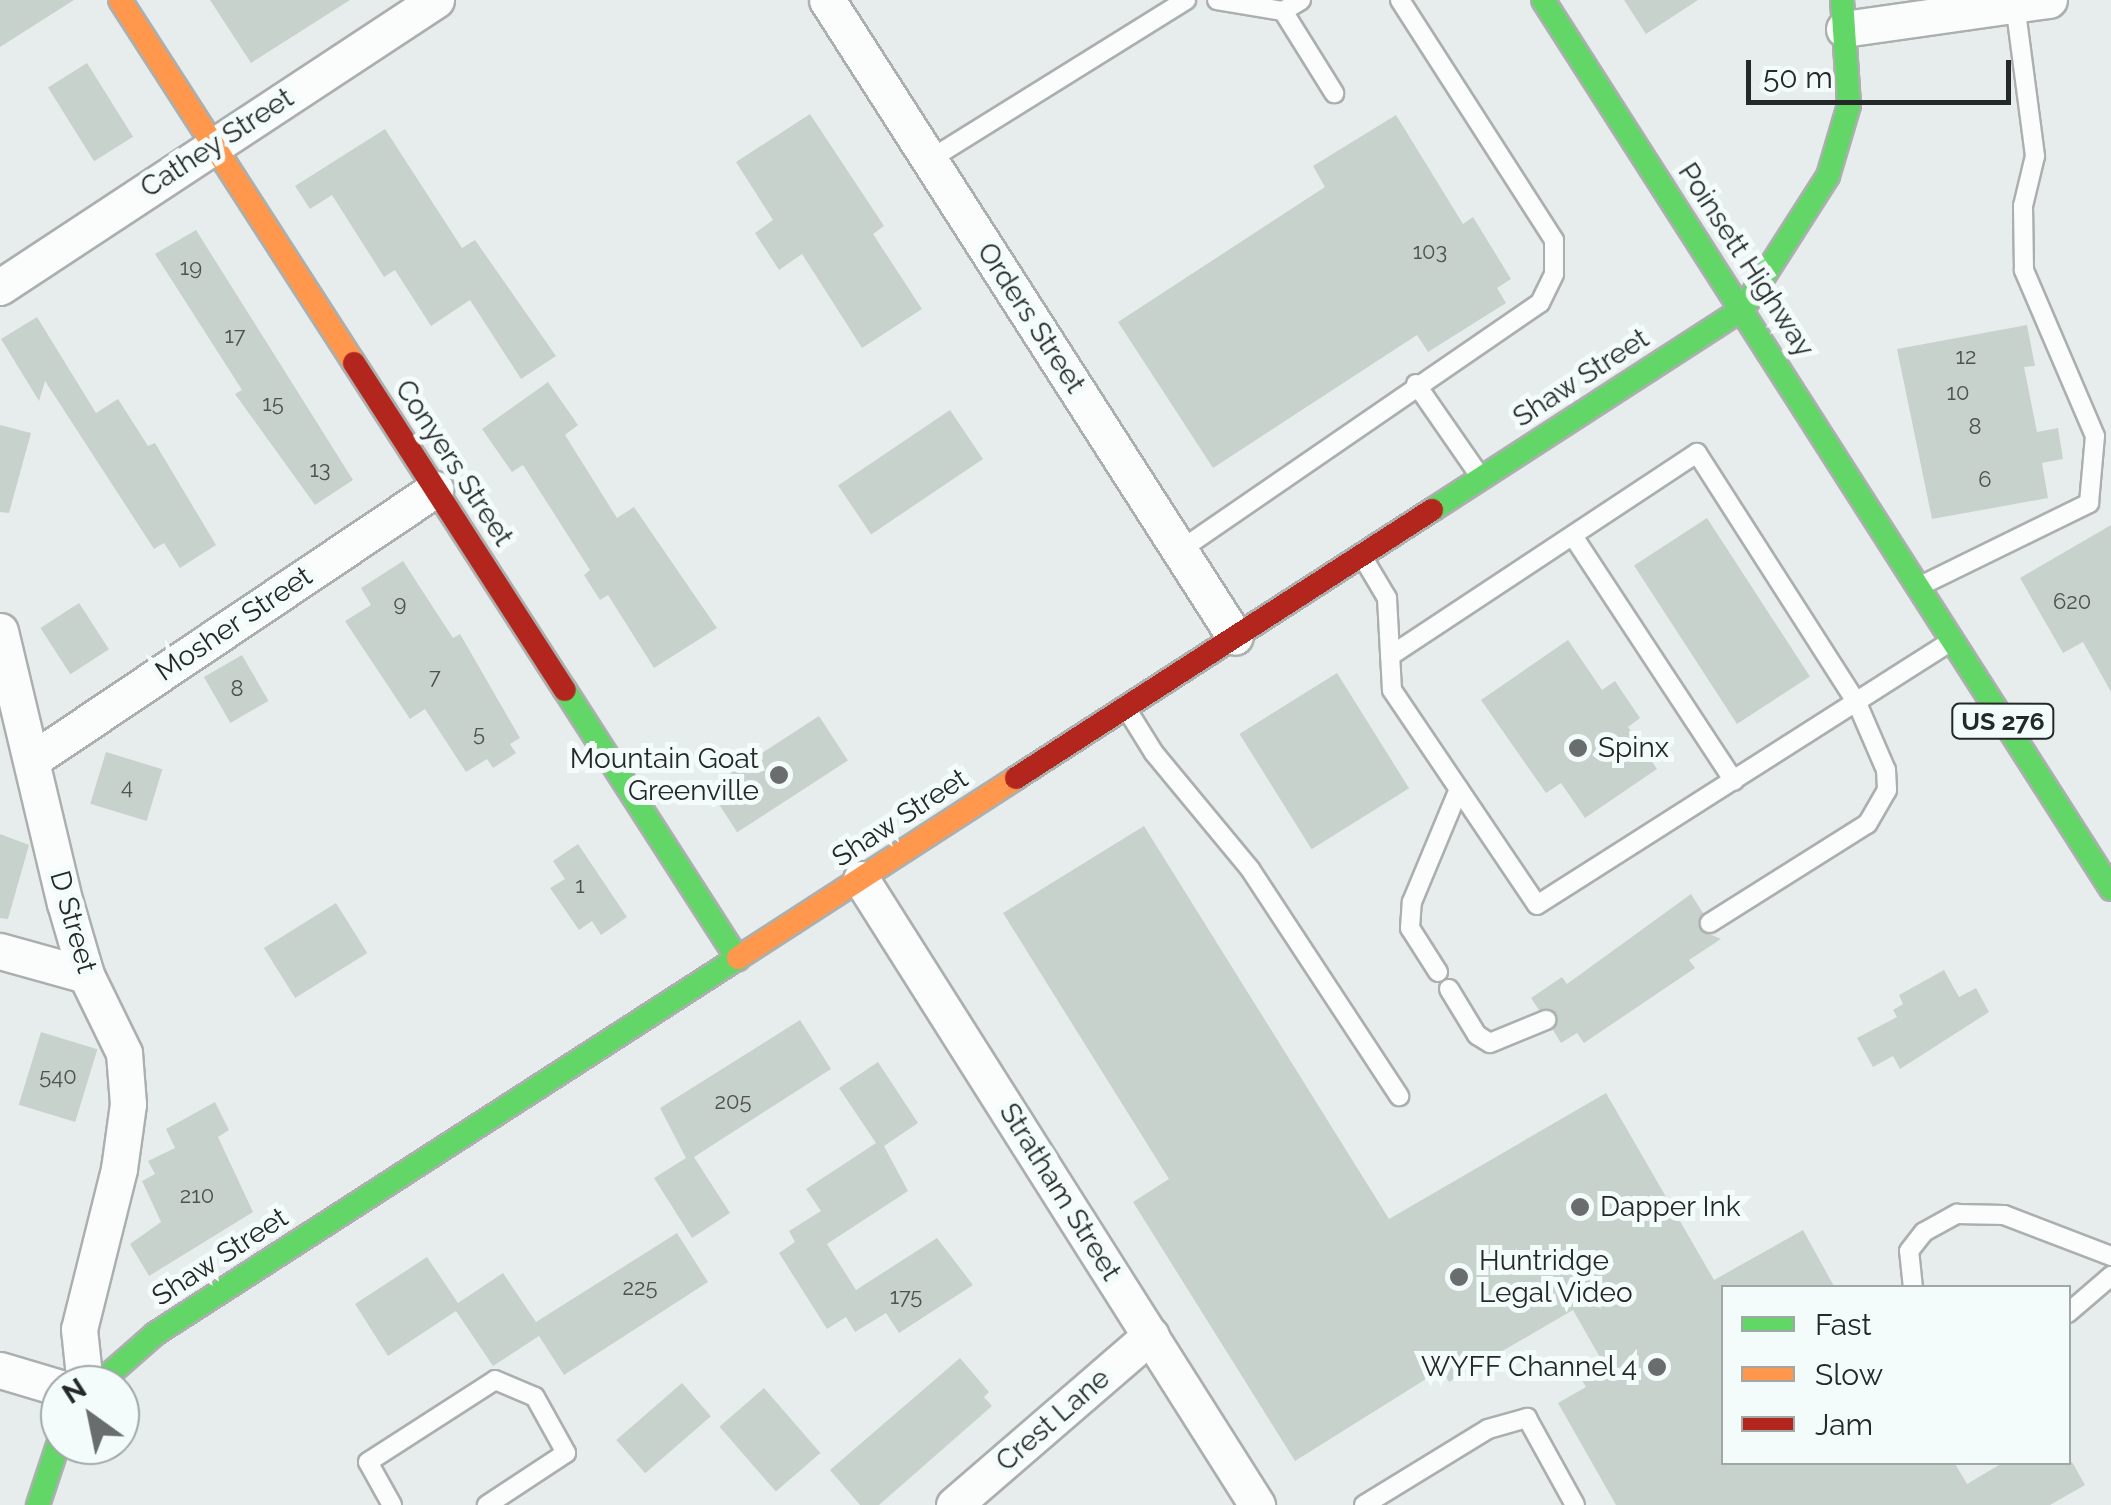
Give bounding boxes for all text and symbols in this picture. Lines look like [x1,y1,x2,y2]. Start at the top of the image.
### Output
scale bar [1751,40,2016,102]
text: 50 m [1763,60,1833,95]
street label: Cathey Street [134,81,300,205]
street label: Poinsett Highway [1671,157,1821,363]
street label: Orders Street [970,237,1092,399]
house number: 103 [1413,239,1447,265]
house number: 19 [180,255,202,281]
street label: Shaw Street [1507,322,1655,434]
house number: 17 [224,323,246,349]
house number: 12 [1956,344,1976,370]
street label: Conyers Street [388,374,520,552]
house number: 10 [1947,380,1969,406]
house number: 15 [262,391,284,417]
house number: 8 [1968,414,1982,440]
house number: 13 [309,457,331,483]
house number: 6 [1978,467,1992,493]
street label: Mosher Street [149,559,319,689]
house number: 620 [2053,589,2091,615]
house number: 9 [394,591,406,617]
house number: 7 [429,664,441,690]
house number: 8 [230,676,244,702]
road number: US 276 [1950,701,2056,741]
house number: 5 [473,721,485,747]
place label: Spinx [1598,731,1669,765]
marker: Spinx [1567,737,1589,759]
place label: Mountain Goat Greenville [570,742,759,808]
street label: Shaw Street [826,762,974,874]
marker: Mountain Goat Greenville [768,764,790,786]
house number: 4 [121,774,133,800]
street label: D Street [42,867,104,977]
house number: 1 [575,873,585,899]
house number: 540 [39,1064,77,1090]
house number: 205 [715,1089,751,1115]
street label: Stratham Street [992,1097,1128,1287]
house number: 210 [180,1183,214,1209]
place label: Dapper Ink [1600,1190,1741,1224]
marker: Dapper Ink [1569,1196,1591,1218]
street label: Shaw Street [146,1201,294,1313]
place label: Huntridge Legal Video [1479,1244,1634,1310]
marker: Huntridge Legal Video [1448,1266,1470,1288]
house number: 225 [623,1275,657,1301]
house number: 175 [890,1284,922,1310]
legend [1721,1285,2071,1465]
text: Fast [1815,1307,1872,1342]
place label: WYFF Channel 4 [1419,1350,1637,1384]
marker: WYFF Channel 4 [1646,1356,1668,1378]
text: Slow [1815,1357,1883,1392]
street label: Crest Lane [989,1362,1117,1478]
north arrow [40,1365,140,1465]
text: N [57,1371,92,1411]
text: Jam [1815,1407,1873,1442]

